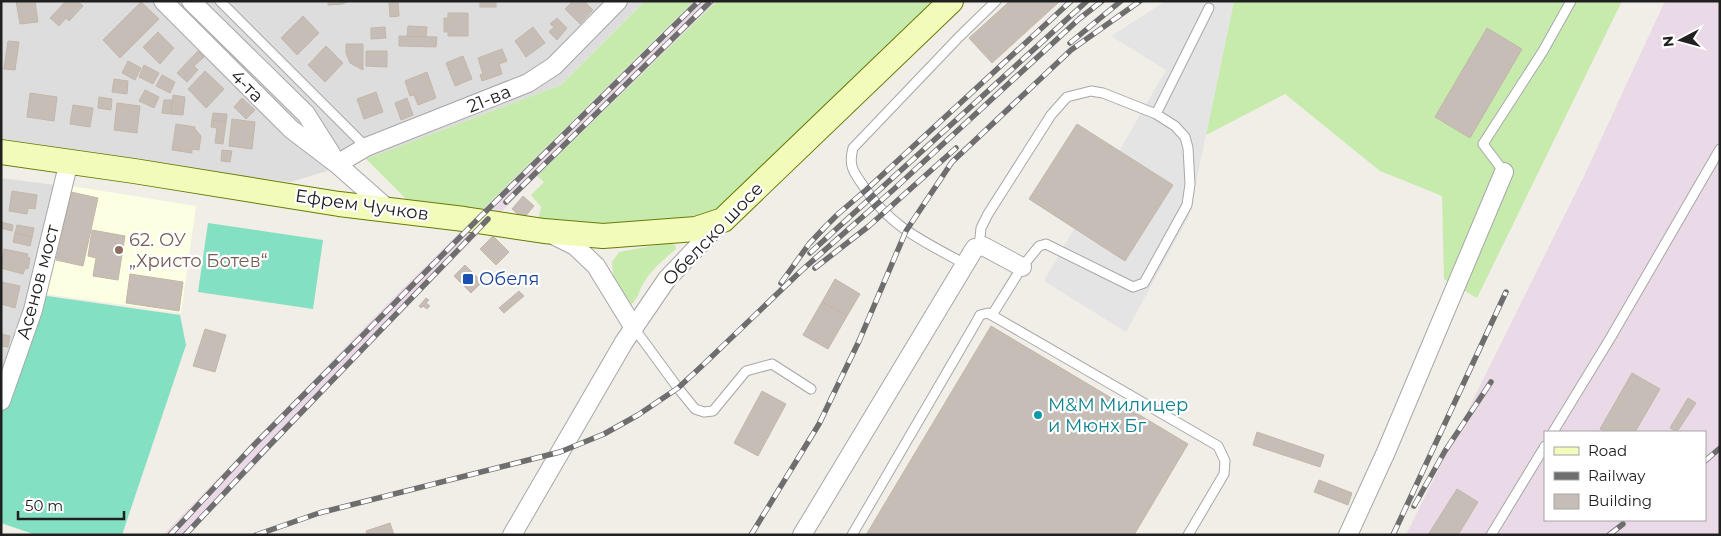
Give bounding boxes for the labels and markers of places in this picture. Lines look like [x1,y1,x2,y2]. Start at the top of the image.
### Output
place label: 62. ОУ „Христо Ботев“ [129,229,268,272]
marker: 62. ОУ „Христо Ботев“ [113,244,125,256]
place label: Обеля [479,268,539,290]
marker: Обеля [461,272,475,286]
place label: М&M Mилицер и Мюнх Бг [1048,394,1188,437]
marker: М&M Mилицер и Мюнх Бг [1032,409,1044,421]

